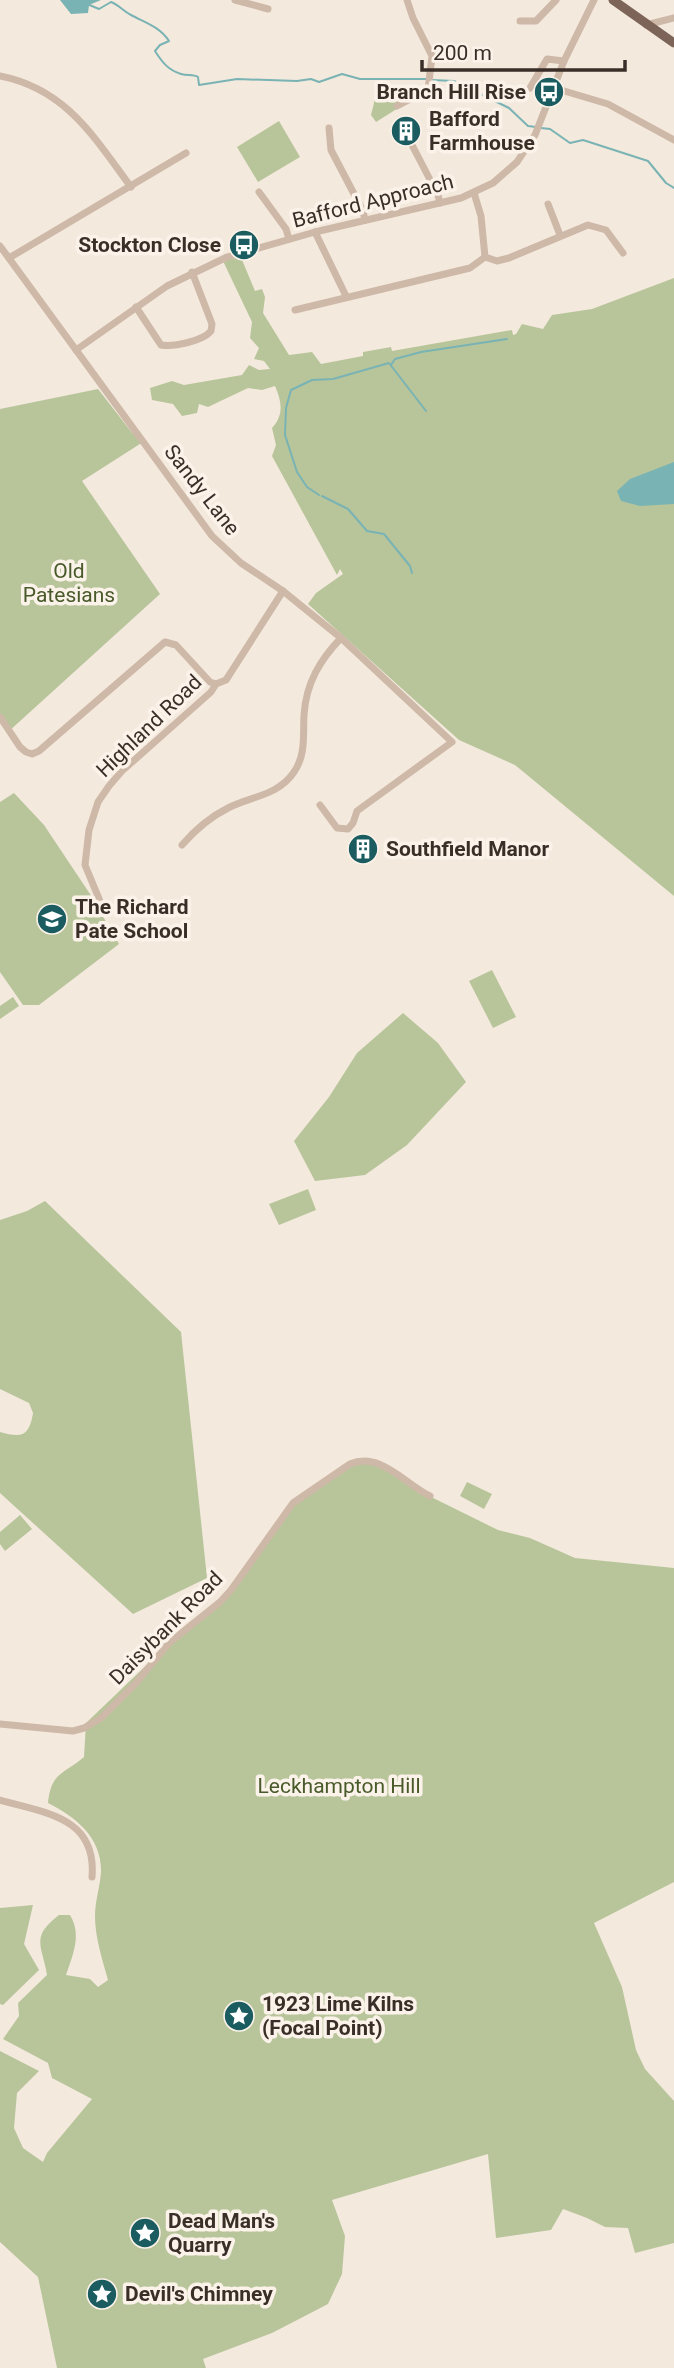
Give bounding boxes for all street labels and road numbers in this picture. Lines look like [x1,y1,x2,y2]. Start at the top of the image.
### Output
street label: Bafford Approach [290,169,456,233]
street label: Sandy Lane [159,440,245,540]
street label: Highland Road [91,670,207,782]
street label: Daisybank Road [105,1567,227,1689]

